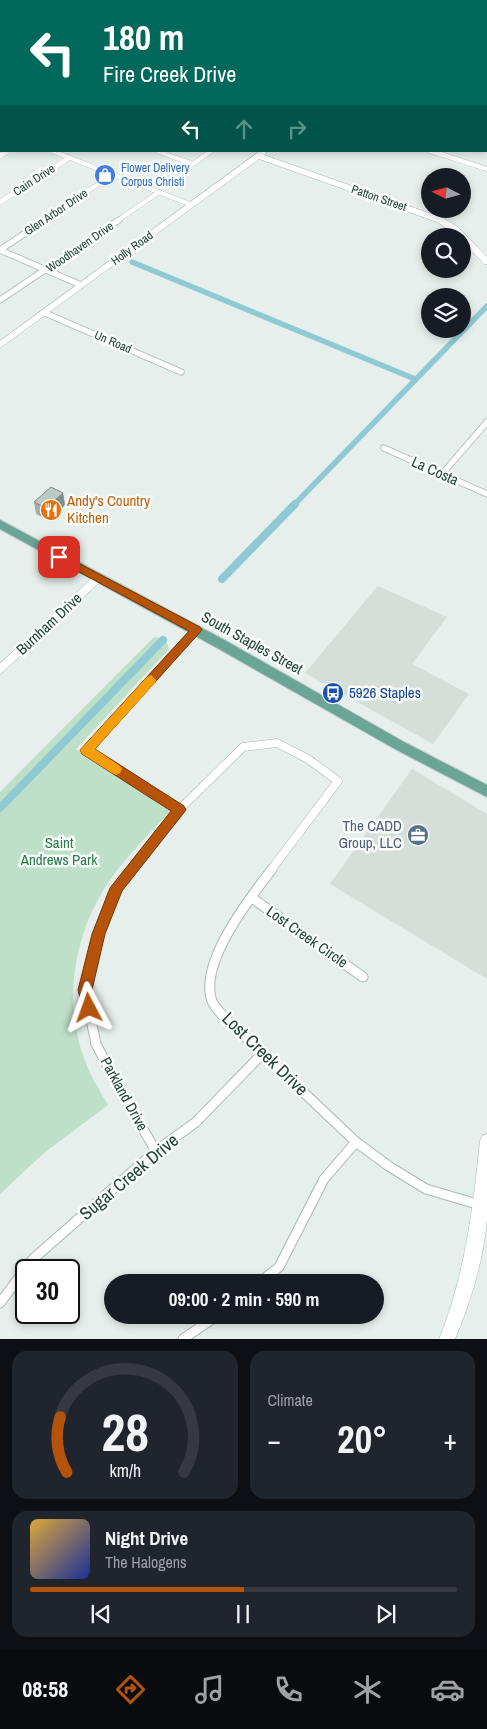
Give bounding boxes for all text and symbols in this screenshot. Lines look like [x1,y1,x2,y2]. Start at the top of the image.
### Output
text: 180 m [103,14,184,61]
icon: left [20,20,85,85]
text: Fire Creek Drive [103,59,236,89]
icon: left [177,115,205,143]
icon: ahead [230,115,258,143]
icon: right [283,115,311,143]
street label: Cain Drive [10,160,58,200]
place label: Flower Delivery Corpus Christi [121,160,189,190]
shop icon: Flower Delivery Corpus Christi [93,163,117,187]
north arrow [421,168,471,218]
map controls [421,168,471,338]
street label: Patton Street [349,181,409,215]
street label: Glen Arbor Drive [21,185,91,239]
street label: Woodhaven Drive [43,218,117,276]
street label: Holly Road [108,227,156,269]
button: search [421,228,471,278]
button: layers [421,288,471,338]
street label: Un Road [92,327,134,357]
street label: La Costa [408,451,462,490]
place label: Andy's Country Kitchen [66,490,151,528]
restaurant icon: Andy's Country Kitchen [39,498,63,522]
pin [38,536,80,578]
icon: arrive [45,543,73,571]
street label: Burnham Drive [11,588,86,660]
street label: South Staples Street [198,606,307,679]
bus stop icon: 5926 Staples [321,681,345,705]
place label: 5926 Staples [349,682,421,703]
place label: The CADD Group, LLC [338,815,402,853]
office icon: The CADD Group, LLC [406,823,430,847]
park label: Saint Andrews Park [20,832,98,870]
street label: Lost Creek Circle [262,901,352,973]
position arrow [62,981,114,1033]
street label: Lost Creek Drive [217,1006,314,1101]
street label: Parkland Drive [96,1053,153,1135]
street label: Sugar Creek Drive [74,1128,184,1225]
speed limit sign: 30 [15,1259,80,1324]
text: 09:00 · 2 min · 590 m [169,1286,319,1312]
text: Climate [268,1389,313,1411]
text: 28 [101,1397,148,1467]
text: 20° [337,1414,387,1465]
text: − [268,1421,281,1459]
text: + [444,1421,457,1459]
text: km/h [109,1459,141,1483]
text: Night Drive [105,1525,188,1551]
text: The Halogens [105,1551,187,1573]
icon: previous [87,1600,115,1628]
icon: pause [229,1600,257,1628]
icon: next [372,1600,400,1628]
icon: directions [113,1672,148,1707]
icon: music [192,1672,227,1707]
icon: phone [271,1672,306,1707]
icon: climate [350,1672,385,1707]
icon: car [430,1672,465,1707]
text: 08:58 [22,1674,68,1704]

